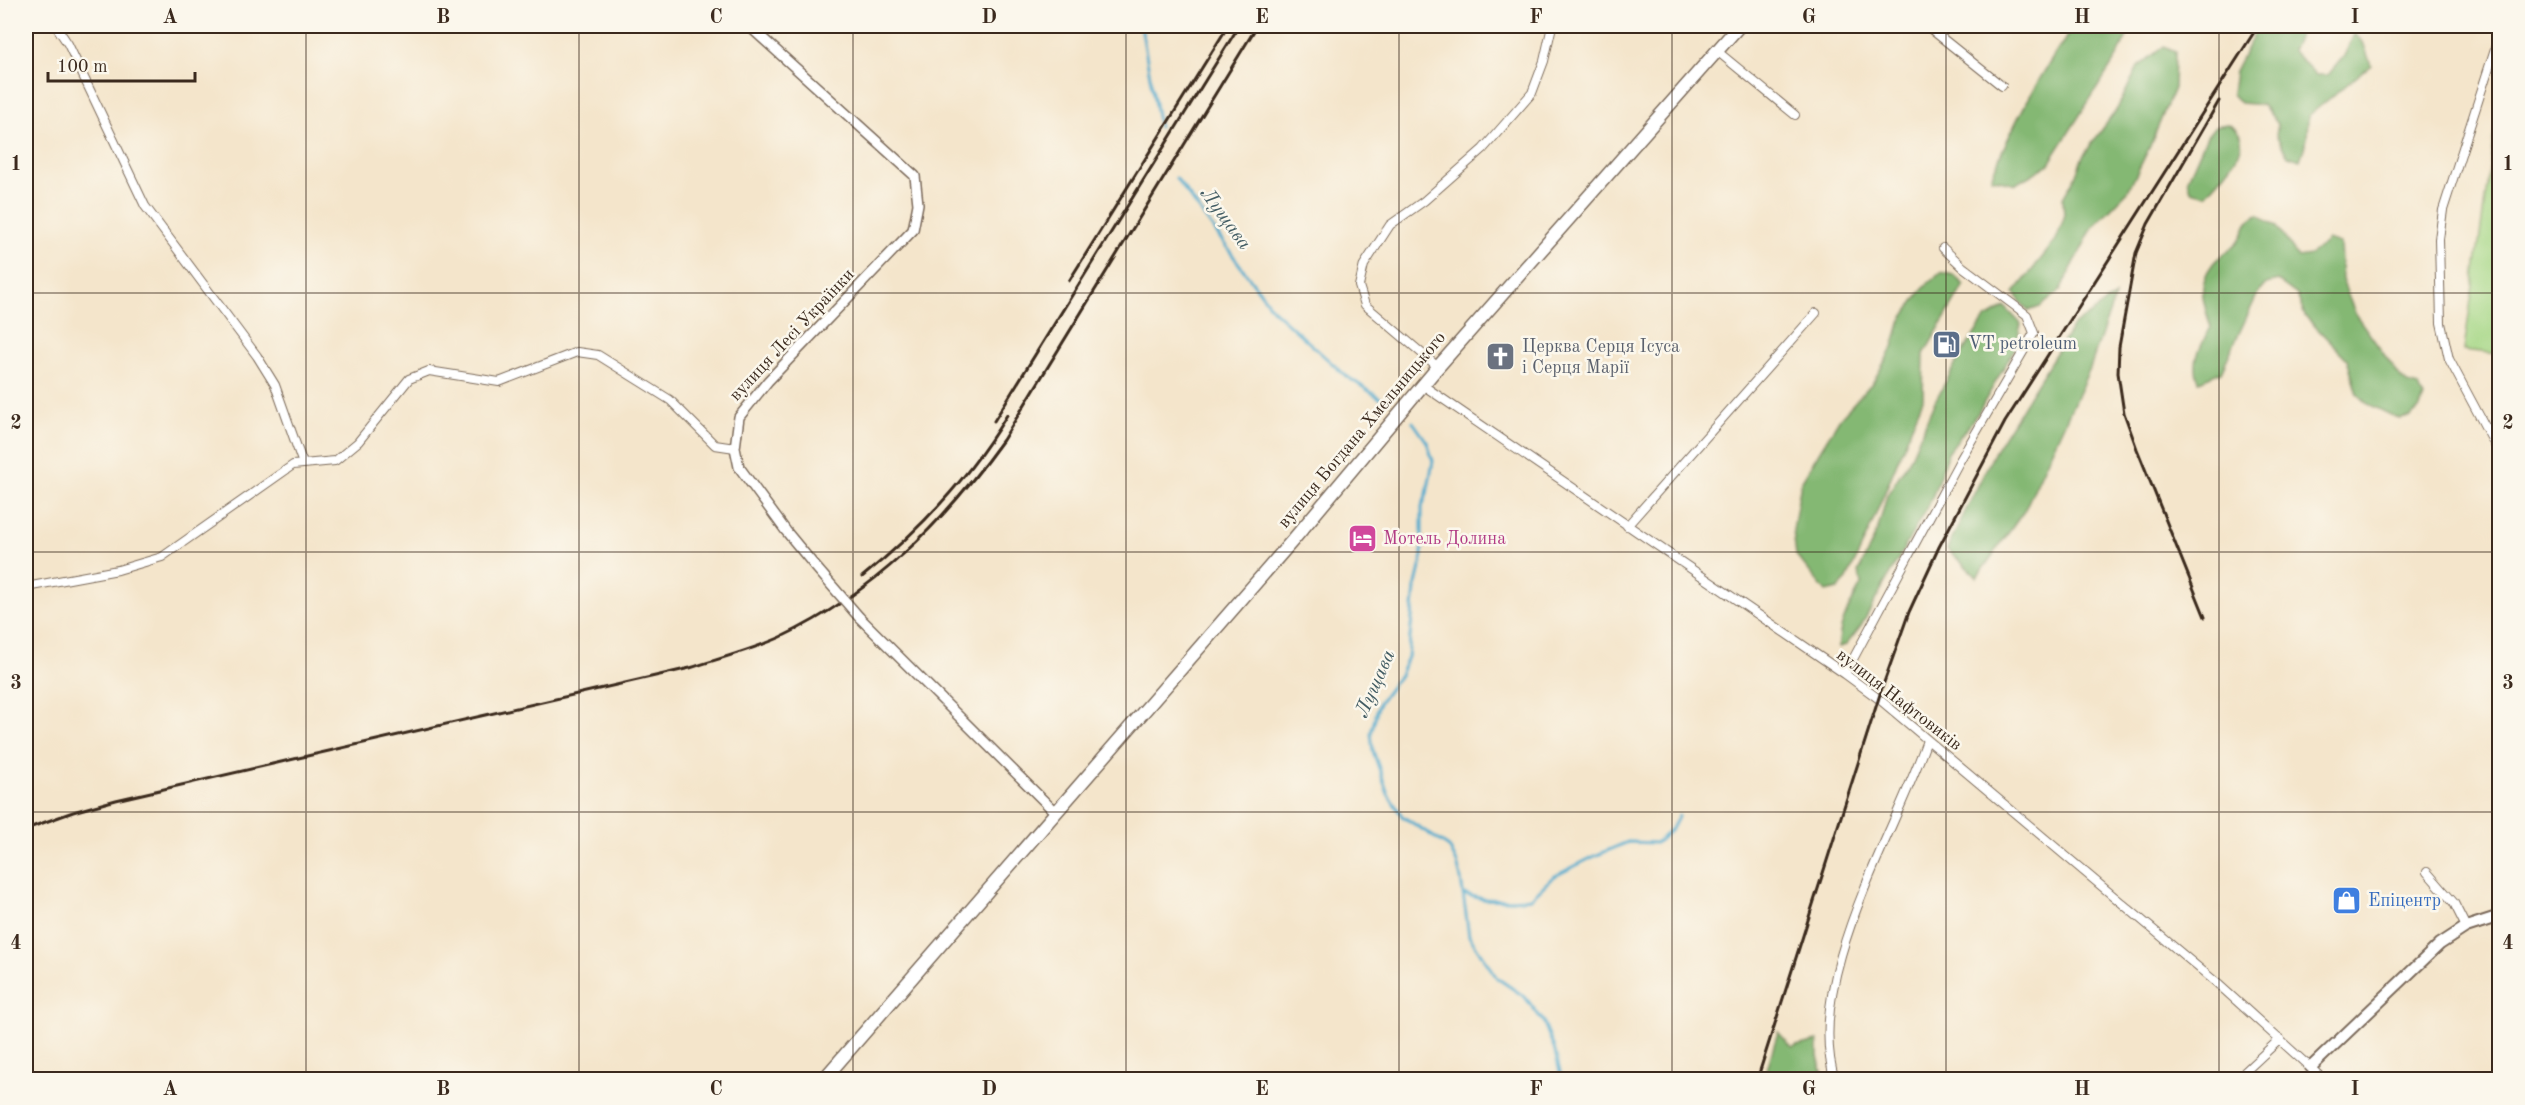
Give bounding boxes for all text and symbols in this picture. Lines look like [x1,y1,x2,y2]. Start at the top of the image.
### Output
text: A [162,8,178,28]
text: B [436,8,450,28]
text: C [709,8,723,28]
text: D [981,8,997,28]
text: E [1255,8,1269,28]
text: F [1529,8,1543,28]
text: G [1802,8,1816,28]
text: H [2074,8,2090,28]
text: I [2351,8,2359,28]
scale bar [48,45,195,83]
text: 100 m [57,58,108,76]
text: 1 [10,155,22,175]
text: 1 [2502,155,2514,175]
water label: Лущава [1196,184,1254,254]
street label: вулиця Лесі Українки [726,265,858,405]
street label: вулиця Богдана Хмельницького [1275,328,1449,531]
fuel station icon: VT petroleum [1931,328,1963,360]
place label: VT petroleum [1968,335,2077,353]
place label: Церква Серця Ісуса і Серця Марії [1522,338,1680,377]
church icon: Церква Серця Ісуса і Серця Марії [1485,341,1517,373]
text: 2 [10,414,22,434]
text: 2 [2502,414,2514,434]
hotel icon: Мотель Долина [1346,523,1378,555]
place label: Мотель Долина [1383,530,1506,548]
street label: вулиця Нафтовиків [1832,646,1965,755]
water label: Лущава [1352,647,1400,721]
text: 3 [10,674,22,694]
text: 3 [2502,674,2514,694]
shop icon: Епіцентр [2331,885,2363,917]
place label: Епіцентр [2368,892,2441,910]
text: 4 [10,934,22,954]
text: 4 [2502,934,2514,954]
text: A [162,1080,178,1100]
text: B [436,1080,450,1100]
text: C [709,1080,723,1100]
text: D [981,1080,997,1100]
text: E [1255,1080,1269,1100]
text: F [1529,1080,1543,1100]
text: G [1802,1080,1816,1100]
text: H [2074,1080,2090,1100]
text: I [2351,1080,2359,1100]

